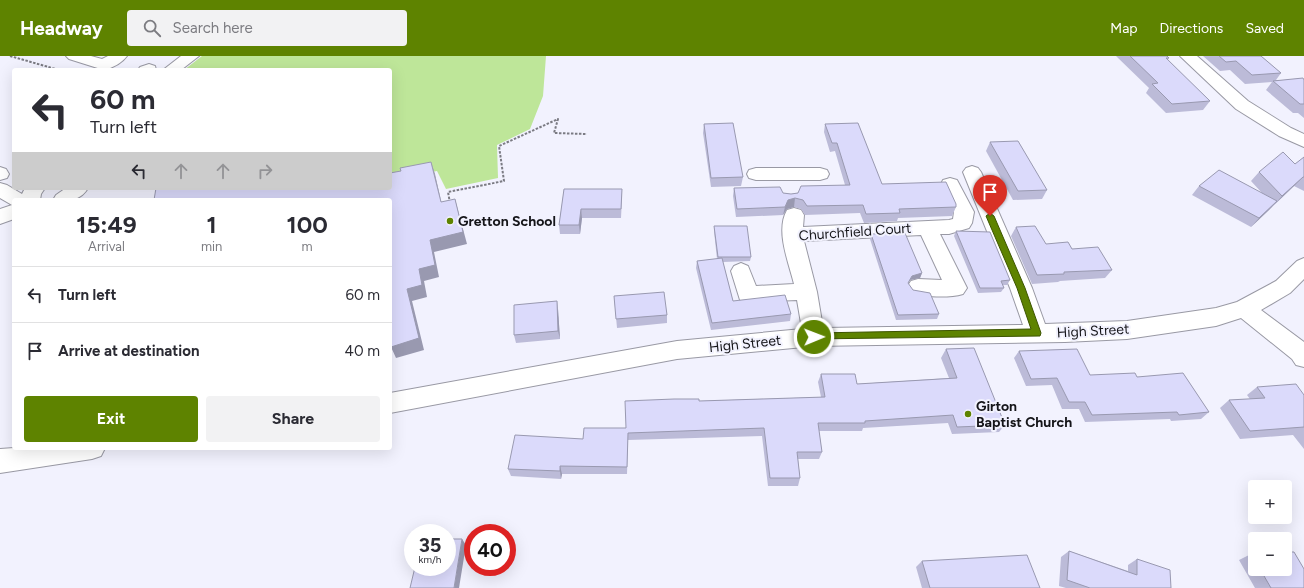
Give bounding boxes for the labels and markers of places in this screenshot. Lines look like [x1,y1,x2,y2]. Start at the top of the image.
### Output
pin [973,175,1007,216]
place label: Gretton School [458,213,556,230]
marker: Gretton School [445,216,455,226]
place label: Girton Baptist Church [976,398,1072,431]
marker: Girton Baptist Church [963,409,973,419]

